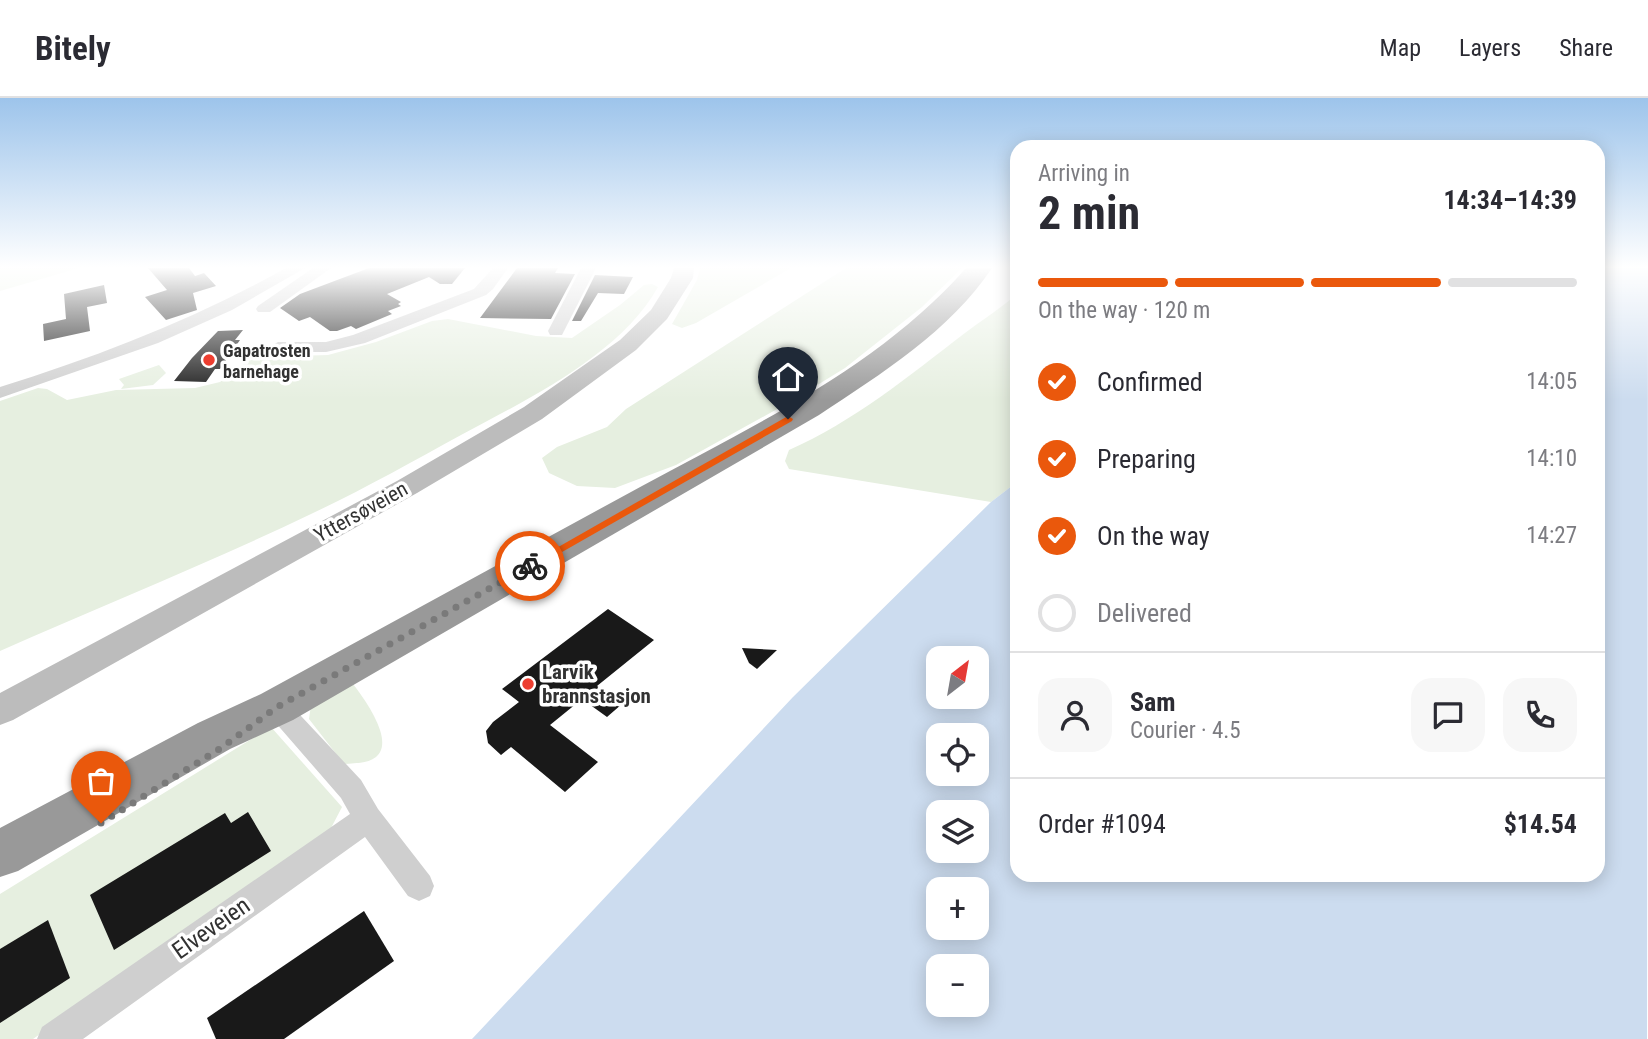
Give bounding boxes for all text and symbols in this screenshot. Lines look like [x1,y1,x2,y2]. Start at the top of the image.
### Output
text: Bitely [35,29,111,68]
text: Map [1380,34,1421,62]
text: Layers [1459,34,1521,62]
text: Share [1559,34,1613,62]
text: Arriving in [1038,160,1130,187]
text: 14:34–14:39 [1443,185,1577,215]
text: 2 min [1038,186,1140,240]
text: On the way · 120 m [1038,297,1210,324]
place label: Gapatrosten barnehage [223,340,311,382]
pin [758,347,818,419]
marker: Gapatrosten barnehage [201,352,217,368]
icon: home [769,358,807,396]
icon: check [1038,363,1076,401]
text: Confirmed [1097,367,1203,397]
text: 14:05 [1526,368,1577,395]
icon: check [1038,440,1076,478]
text: Preparing [1097,444,1196,474]
text: 14:10 [1526,445,1577,472]
street label: Yttersøveien [310,477,412,547]
icon: check [1038,517,1076,555]
text: On the way [1097,521,1210,551]
text: 14:27 [1526,522,1577,549]
courier [495,531,565,601]
icon: bike [511,547,549,585]
text: Delivered [1097,598,1192,628]
north arrow [926,646,989,709]
map controls [926,646,989,1017]
place label: Larvik brannstasjon [542,660,651,708]
marker: Larvik brannstasjon [520,676,536,692]
button: person [1038,678,1112,752]
button: chat [1411,678,1485,752]
button: phone [1503,678,1577,752]
text: Sam [1130,687,1176,717]
text: Courier · 4.5 [1130,717,1241,744]
button: locate [926,723,989,786]
pin [71,751,131,823]
icon: bag [82,762,120,800]
button: layers [926,800,989,863]
text: Order #1094 [1038,809,1166,839]
text: $14.54 [1504,809,1577,839]
button: + [926,877,989,940]
street label: Elveveien [167,891,255,965]
button: − [926,954,989,1017]

